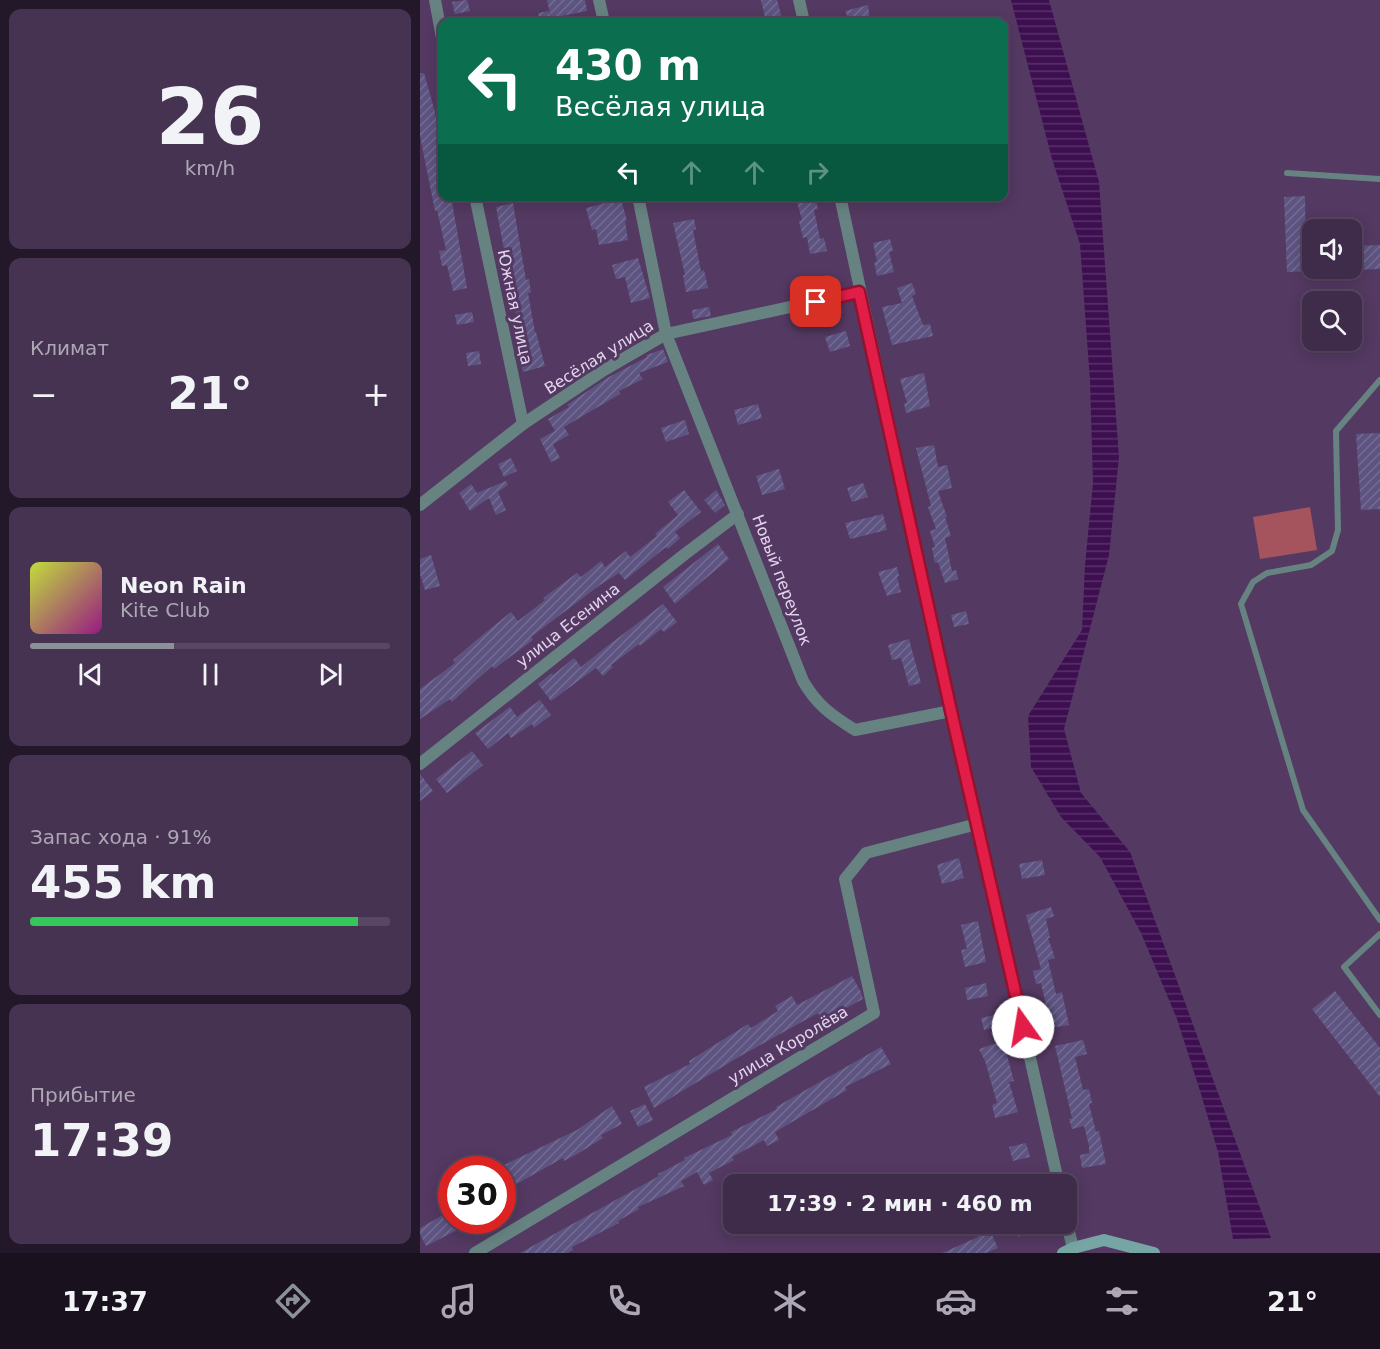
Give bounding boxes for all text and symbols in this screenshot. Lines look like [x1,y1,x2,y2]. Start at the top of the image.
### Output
text: 430 m [555,41,701,90]
icon: left [456,42,534,120]
text: 26 [156,72,264,162]
text: Весёлая улица [555,91,766,122]
text: km/h [185,156,235,180]
icon: left [612,156,645,189]
icon: ahead [675,156,708,189]
icon: ahead [738,156,771,189]
icon: right [801,156,834,189]
map controls [1302,219,1362,351]
button: sound [1302,219,1362,279]
street label: Южная улица [493,248,537,366]
pin [790,276,841,327]
icon: arrive [799,285,832,318]
button: search [1302,291,1362,351]
street label: Весёлая улица [541,316,657,398]
text: Климат [30,336,109,360]
text: 21° [167,367,253,420]
text: − [30,375,58,414]
text: + [362,375,390,414]
street label: Новый переулок [748,512,816,649]
text: Neon Rain [120,573,247,598]
street label: улица Есенина [513,579,623,671]
text: Kite Club [120,598,210,622]
icon: previous [74,658,107,691]
icon: pause [194,658,227,691]
icon: next [314,658,347,691]
text: Запас хода · 91% [30,825,211,849]
text: 455 km [30,856,216,909]
position arrow [991,995,1055,1059]
street label: улица Королёва [725,1002,851,1088]
text: Прибытие [30,1083,136,1107]
text: 17:39 [30,1114,173,1167]
speed limit sign: 30 [438,1156,516,1234]
text: 17:39 · 2 мин · 460 m [767,1191,1033,1216]
icon: directions [272,1280,314,1322]
icon: music [438,1280,480,1322]
icon: phone [603,1280,645,1322]
icon: climate [769,1280,811,1322]
icon: car [935,1280,977,1322]
icon: filters [1101,1280,1143,1322]
text: 17:37 [62,1286,148,1317]
text: 21° [1267,1286,1318,1317]

